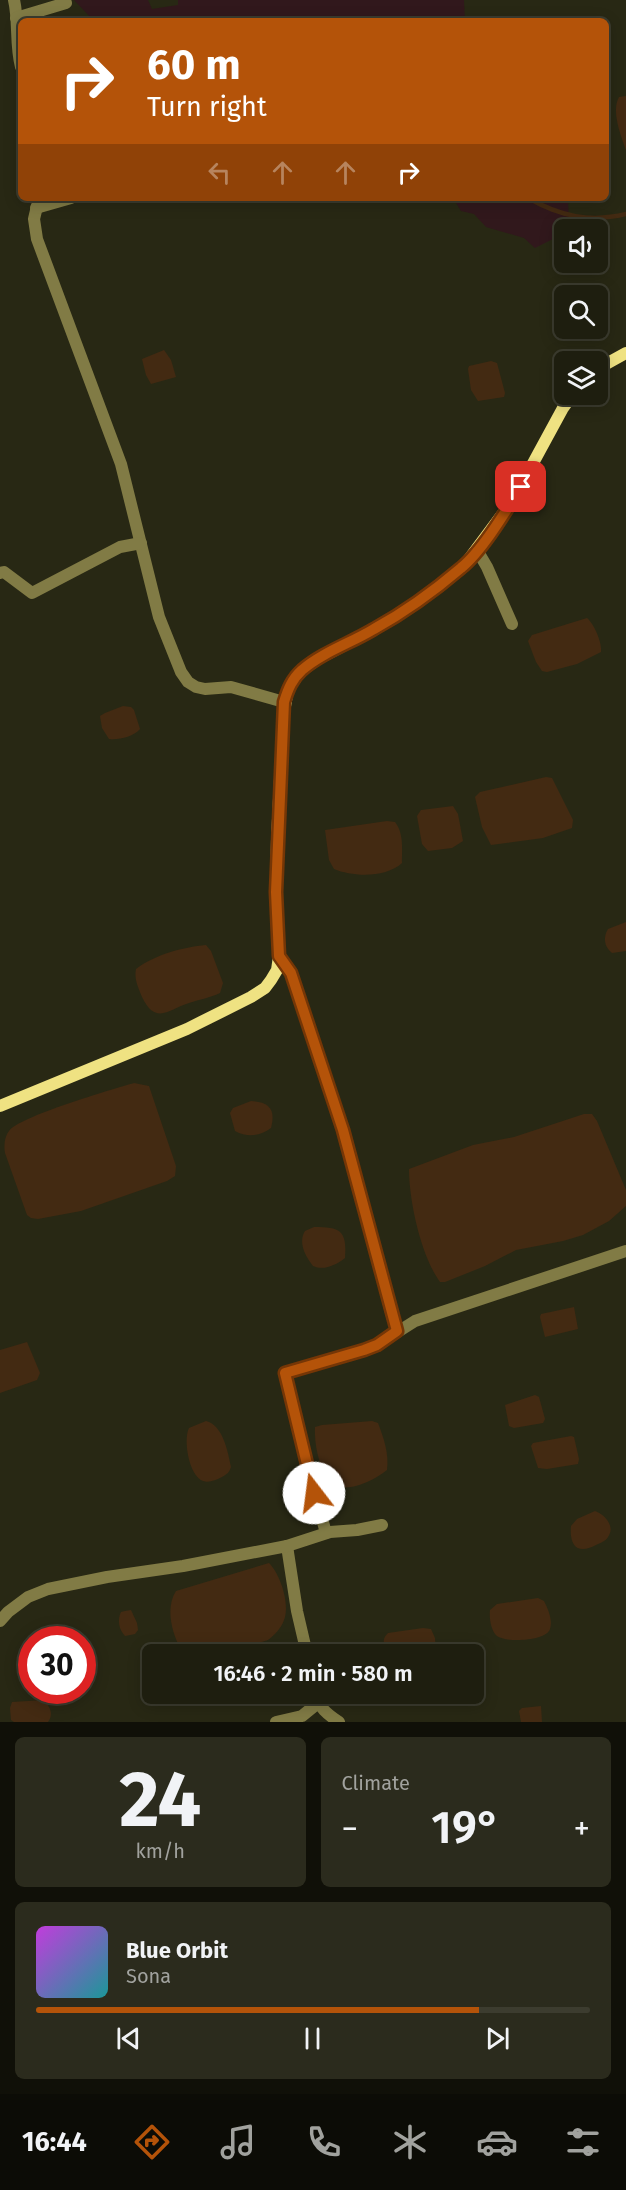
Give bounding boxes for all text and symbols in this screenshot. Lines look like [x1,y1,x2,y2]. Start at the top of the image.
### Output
text: 60 m [147,40,241,90]
icon: right [48,42,126,120]
text: Turn right [147,91,267,123]
icon: left [203,156,236,189]
icon: ahead [266,156,299,189]
icon: ahead [329,156,362,189]
icon: right [392,156,425,189]
map controls [554,219,608,405]
button: sound [554,219,608,273]
button: search [554,285,608,339]
button: layers [554,351,608,405]
pin [495,461,546,512]
icon: arrive [504,470,537,503]
position arrow [282,1461,346,1525]
speed limit sign: 30 [18,1626,96,1704]
text: 16:46 · 2 min · 580 m [213,1660,413,1687]
text: 24 [119,1753,201,1847]
text: Climate [342,1771,410,1795]
text: 19° [431,1801,500,1855]
text: − [342,1809,358,1849]
text: + [574,1809,590,1849]
text: km/h [136,1839,185,1863]
text: Blue Orbit [126,1937,228,1964]
text: Sona [126,1964,171,1988]
icon: previous [112,2022,145,2055]
icon: pause [296,2022,329,2055]
icon: next [481,2022,514,2055]
icon: directions [131,2121,173,2163]
icon: music [217,2121,259,2163]
icon: phone [303,2121,345,2163]
icon: climate [389,2121,431,2163]
icon: car [476,2121,518,2163]
icon: filters [562,2121,604,2163]
text: 16:44 [22,2126,87,2158]

